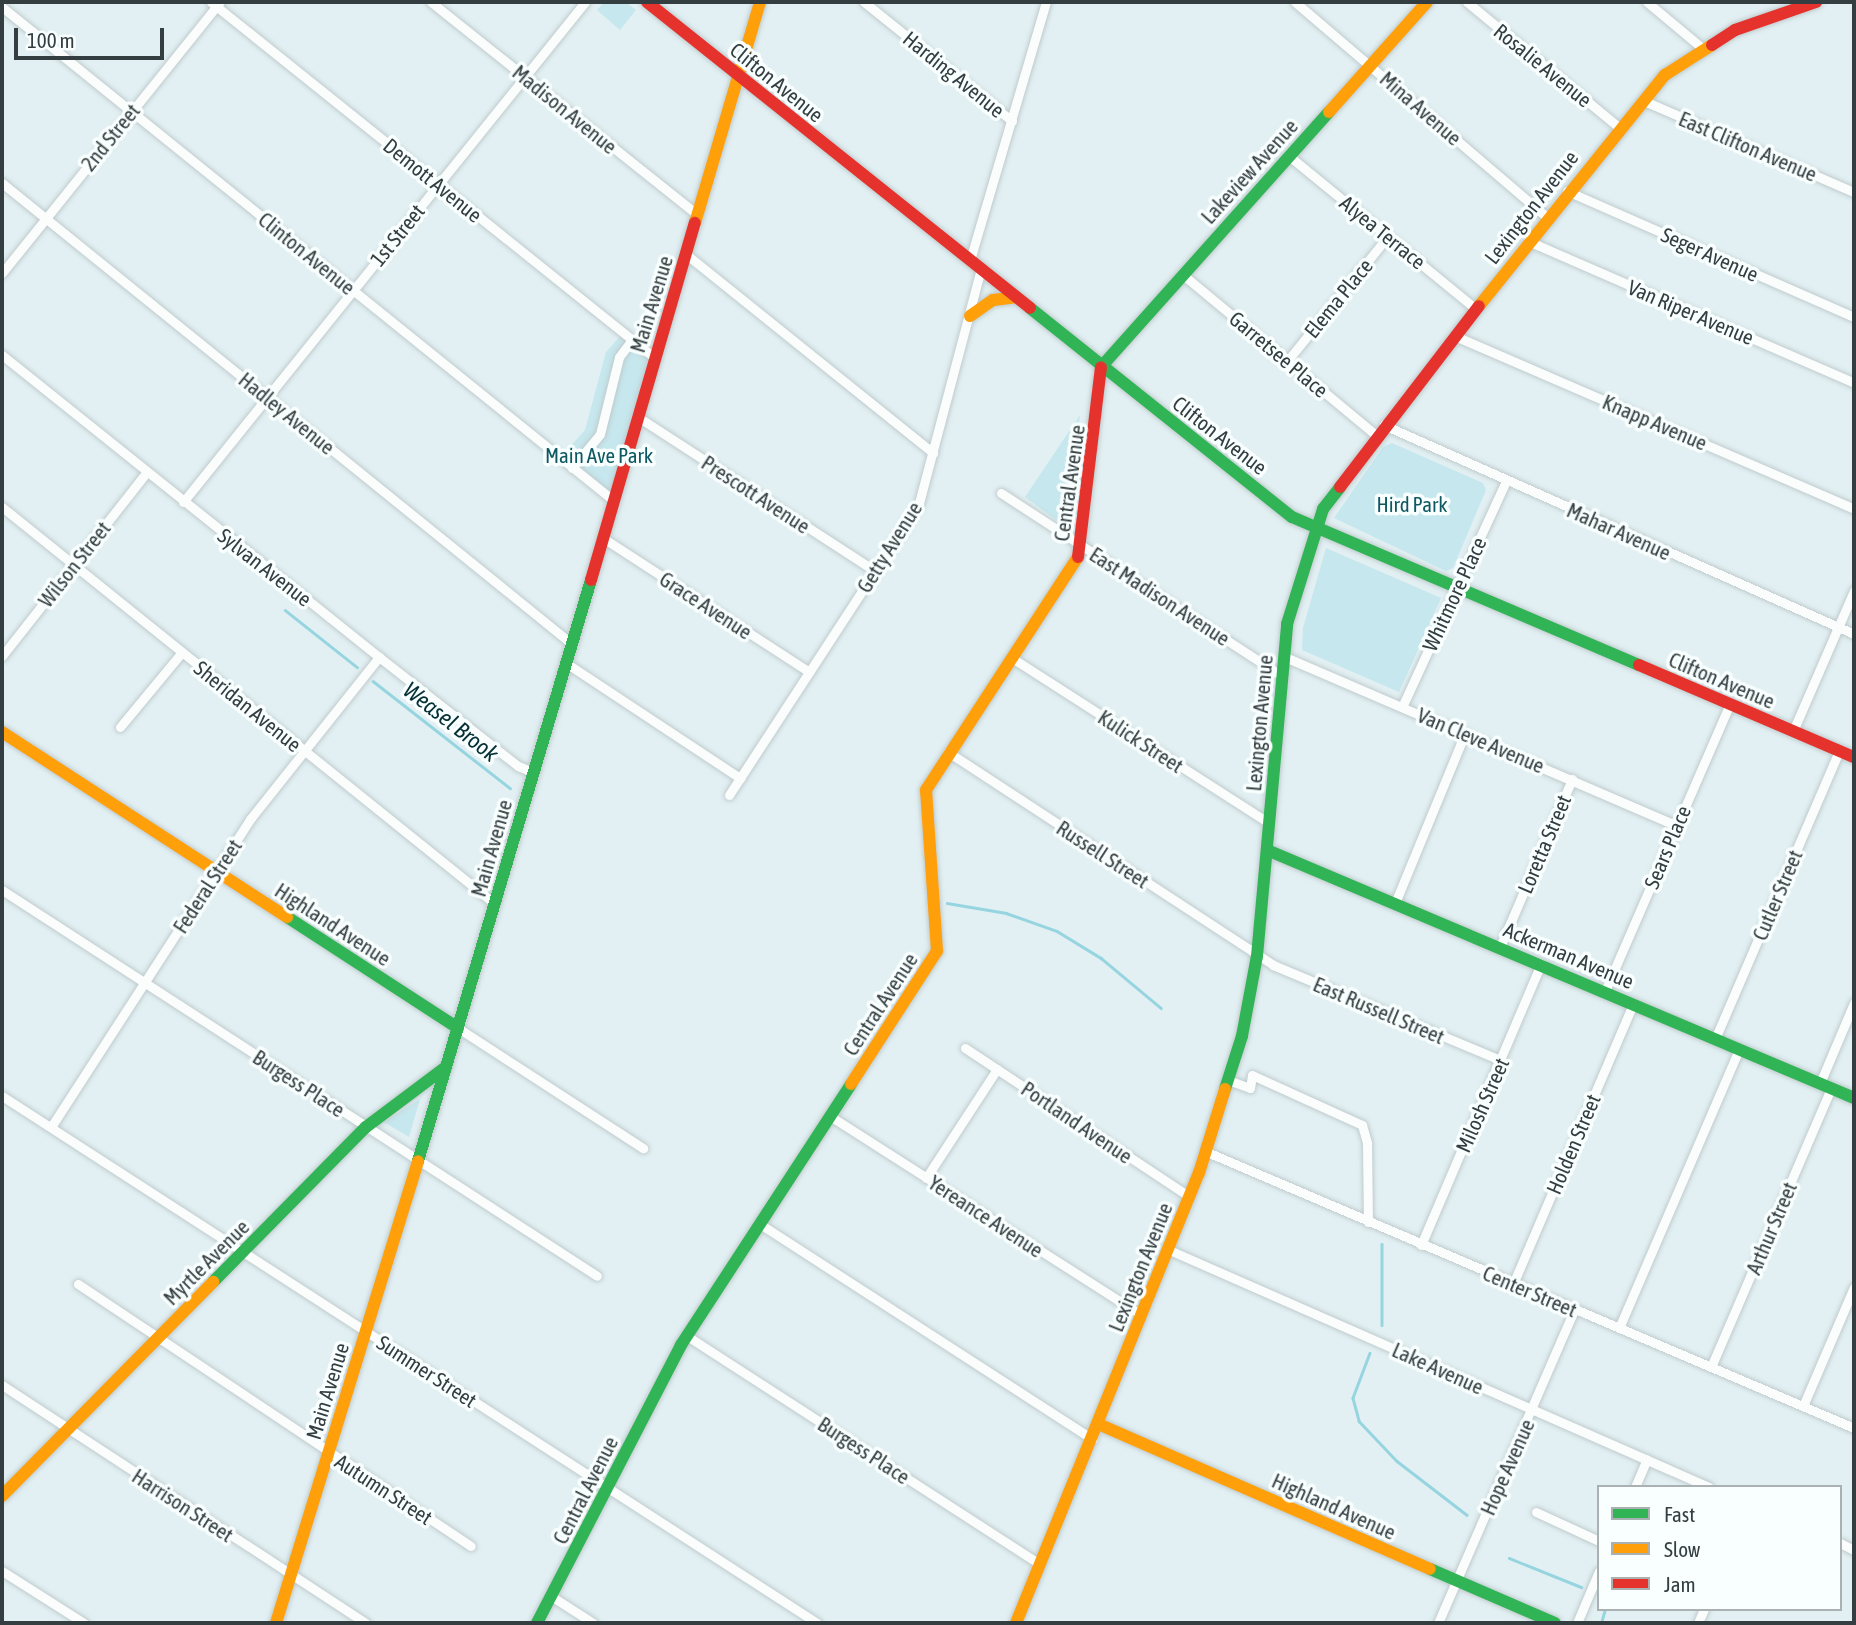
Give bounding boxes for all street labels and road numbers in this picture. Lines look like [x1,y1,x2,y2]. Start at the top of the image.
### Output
street label: Rosalie Avenue [1489,18,1597,112]
street label: Harding Avenue [898,25,1010,123]
street label: Clifton Avenue [725,37,829,127]
street label: Madison Avenue [508,59,622,159]
street label: Mina Avenue [1375,66,1467,150]
street label: 2nd Street [75,98,145,176]
street label: East Clifton Avenue [1675,106,1821,186]
street label: Lakeview Avenue [1195,113,1303,229]
street label: Demott Avenue [379,133,487,227]
street label: Lexington Avenue [1479,145,1583,269]
street label: Alyea Terrace [1335,190,1431,274]
street label: 1st Street [364,199,430,271]
street label: Clinton Avenue [254,206,360,300]
street label: Seger Avenue [1658,221,1762,287]
street label: Main Avenue [624,253,678,355]
street label: Elema Place [1298,253,1378,343]
street label: Van Riper Avenue [1624,274,1758,350]
street label: Garretsee Place [1225,305,1333,403]
street label: Hadley Avenue [234,367,340,459]
street label: Knapp Avenue [1599,389,1711,455]
street label: Clifton Avenue [1168,390,1272,480]
street label: Central Avenue [1048,423,1090,543]
street label: Prescott Avenue [697,450,815,538]
street label: Getty Avenue [851,497,927,597]
street label: Mahar Avenue [1563,497,1675,565]
street label: Wilson Street [33,516,115,612]
street label: Sylvan Avenue [213,523,317,611]
street label: Whitmore Place [1417,533,1491,655]
street label: East Madison Avenue [1085,541,1235,651]
street label: Grace Avenue [655,566,757,644]
street label: Clifton Avenue [1665,646,1779,714]
street label: Lexington Avenue [1240,654,1278,792]
street label: Sheridan Avenue [189,655,307,757]
street label: Van Cleve Avenue [1414,702,1548,778]
street label: Kulick Street [1094,704,1188,778]
street label: Loretta Street [1512,791,1576,897]
street label: Main Avenue [465,797,517,899]
street label: Sears Place [1638,802,1696,892]
street label: Russell Street [1052,815,1154,893]
street label: Federal Street [167,834,247,938]
street label: Cutler Street [1747,846,1807,944]
street label: Highland Avenue [270,877,396,971]
street label: Ackerman Avenue [1500,916,1638,994]
street label: Central Avenue [837,948,923,1060]
street label: East Russell Street [1310,971,1448,1049]
street label: Burgess Place [248,1044,350,1122]
street label: Milosh Street [1450,1054,1514,1156]
street label: Portland Avenue [1017,1076,1137,1168]
street label: Holden Street [1541,1090,1605,1198]
street label: Yereance Avenue [924,1170,1048,1262]
street label: Arthur Street [1740,1178,1802,1278]
street label: Lexington Avenue [1103,1199,1177,1335]
street label: Myrtle Avenue [158,1214,254,1310]
street label: Center Street [1479,1260,1581,1322]
street label: Summer Street [372,1329,482,1413]
street label: Lake Avenue [1388,1337,1488,1399]
street label: Main Avenue [300,1340,354,1442]
street label: Burgess Place [813,1411,915,1489]
street label: Hope Avenue [1475,1415,1539,1519]
street label: Central Avenue [547,1432,623,1548]
street label: Autumn Street [331,1448,437,1530]
street label: Harrison Street [128,1463,238,1547]
street label: Highland Avenue [1268,1467,1400,1545]

